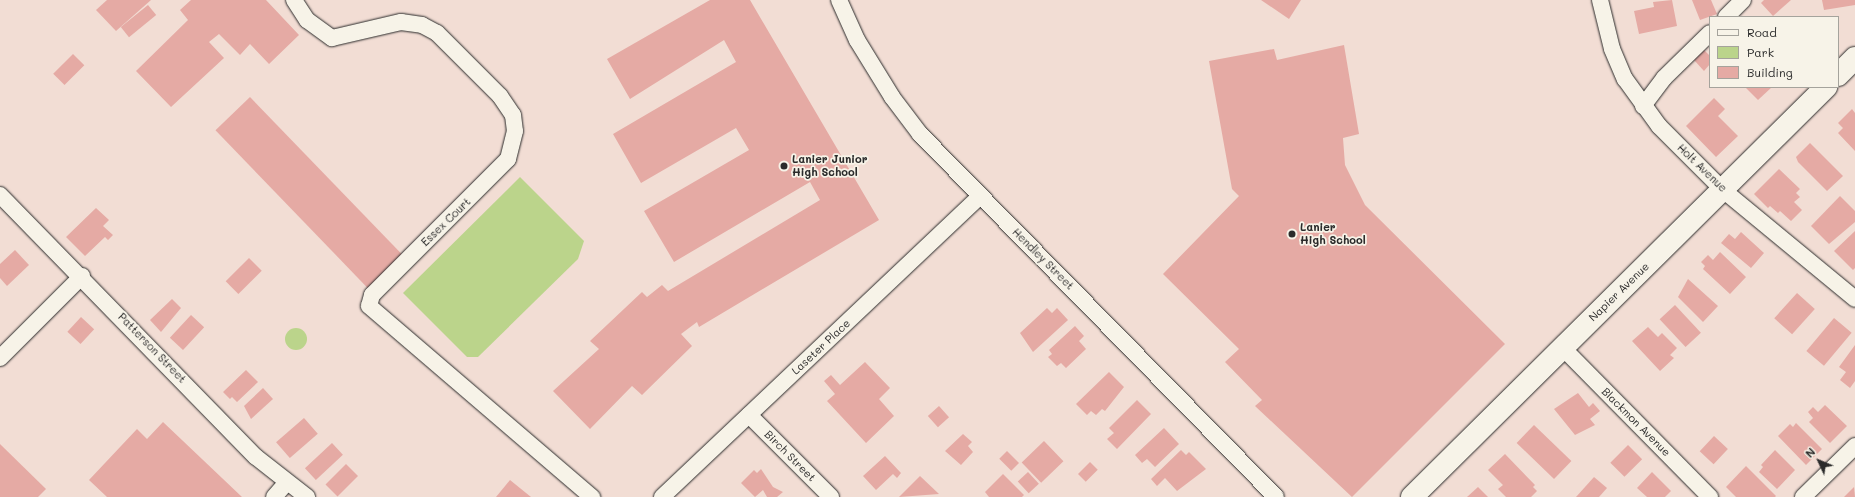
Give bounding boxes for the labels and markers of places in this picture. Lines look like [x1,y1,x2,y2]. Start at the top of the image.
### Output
place label: Lanier Junior High School [792,153,867,179]
marker: Lanier Junior High School [779,161,789,171]
place label: Lanier High School [1300,221,1366,247]
marker: Lanier High School [1287,229,1297,239]

